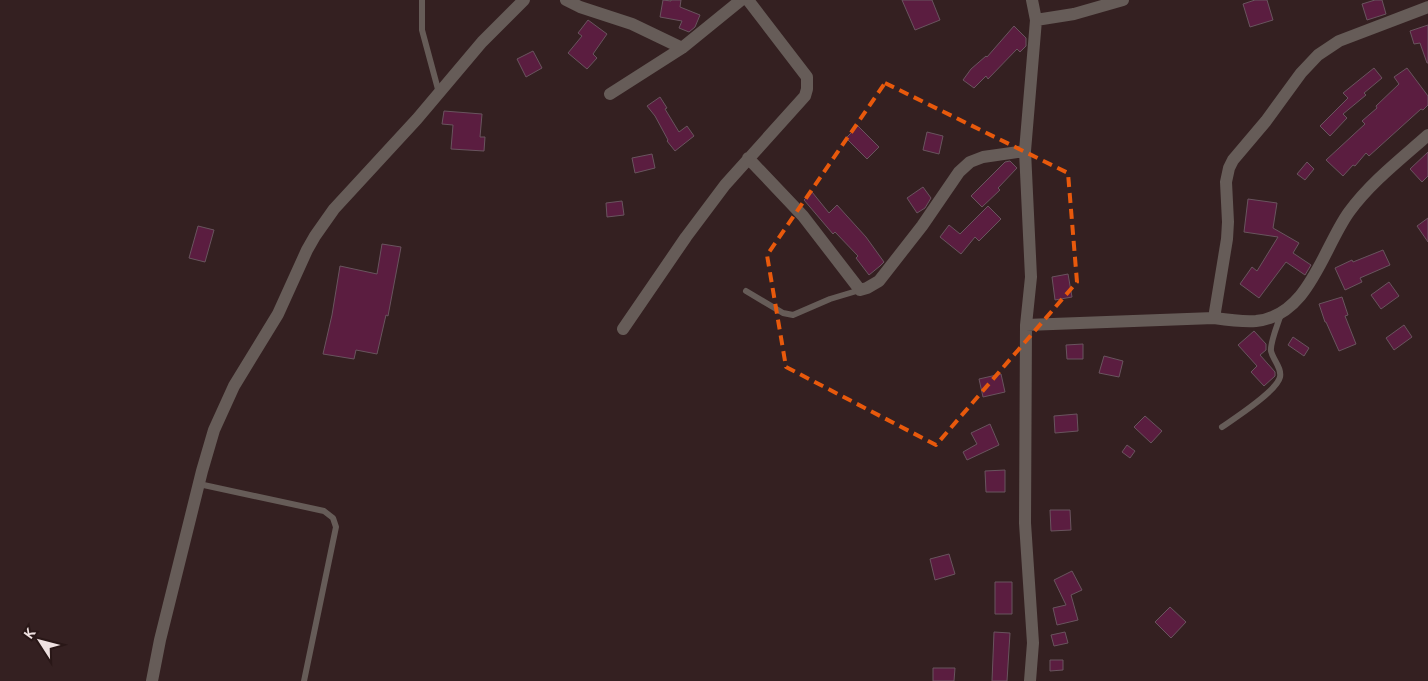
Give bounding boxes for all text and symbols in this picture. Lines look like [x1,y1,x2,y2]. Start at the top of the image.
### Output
north arrow [15,616,65,666]
text: K [20,624,39,642]

